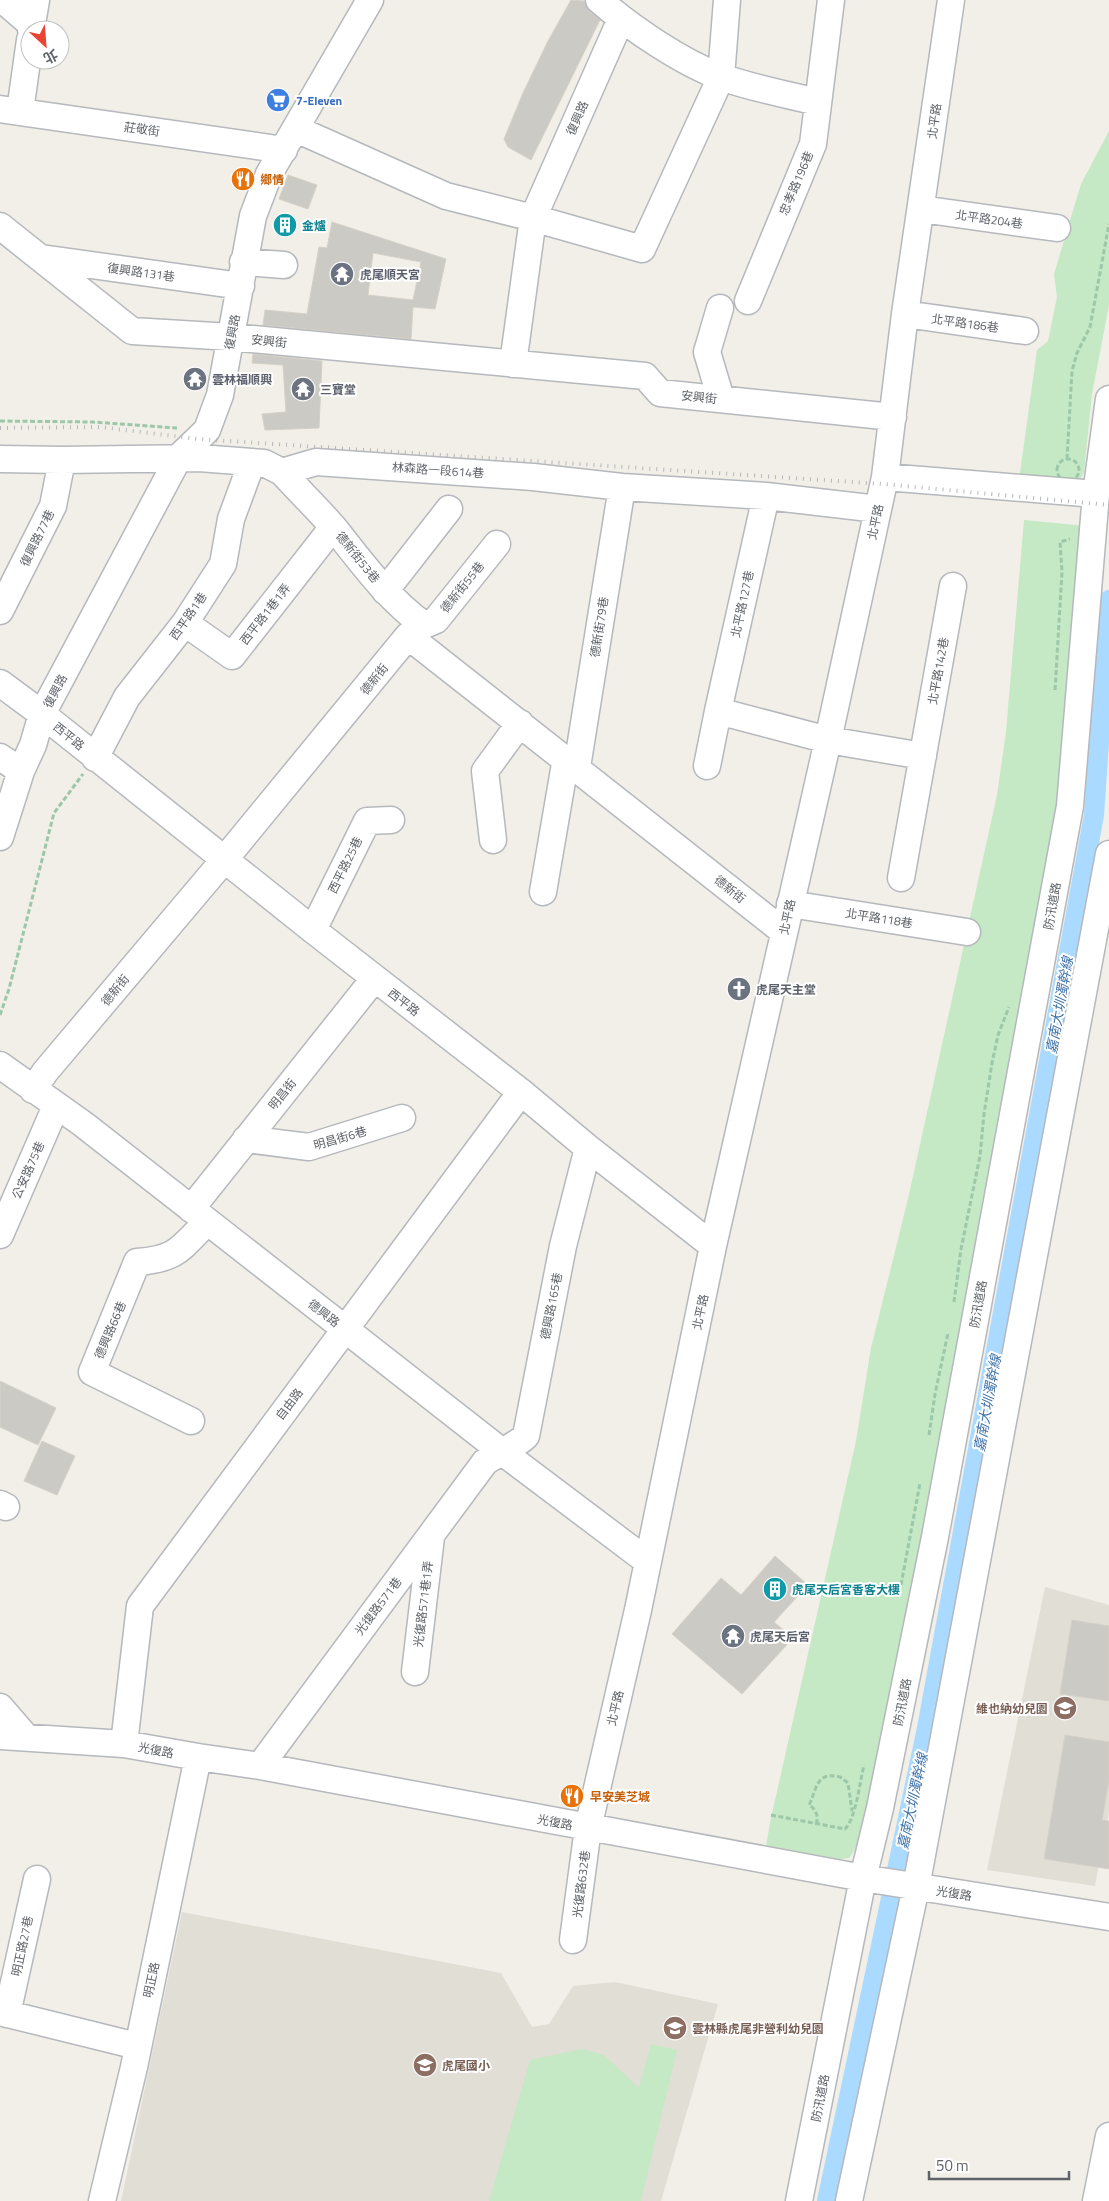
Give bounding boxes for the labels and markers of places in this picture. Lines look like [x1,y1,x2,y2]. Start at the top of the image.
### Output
supermarket icon: 7-Eleven [265,87,291,113]
place label: 7-Eleven [296,91,342,110]
restaurant icon: 鄉情 [230,166,256,192]
place label: 鄉情 [260,170,284,189]
building icon: 金爐 [272,212,298,238]
place label: 金爐 [302,216,326,235]
temple icon: 虎尾順天宮 [329,261,355,287]
place label: 虎尾順天宮 [360,265,420,284]
temple icon: 雲林福順興 [182,366,208,392]
place label: 雲林福順興 [212,370,272,389]
temple icon: 三寶堂 [290,376,316,402]
place label: 三寶堂 [320,380,356,399]
church icon: 虎尾天主堂 [726,976,752,1002]
place label: 虎尾天主堂 [756,980,816,999]
building icon: 虎尾天后宮香客大樓 [762,1576,788,1602]
place label: 虎尾天后宮香客大樓 [792,1580,900,1599]
temple icon: 虎尾天后宮 [720,1623,746,1649]
place label: 虎尾天后宮 [750,1627,810,1646]
school or university icon: 維也納幼兒園 [1052,1695,1078,1721]
place label: 維也納幼兒園 [976,1699,1048,1718]
restaurant icon: 早安美芝城 [559,1783,585,1809]
place label: 早安美芝城 [590,1787,650,1806]
school or university icon: 雲林縣虎尾非營利幼兒園 [662,2015,688,2041]
place label: 雲林縣虎尾非營利幼兒園 [692,2019,824,2038]
school or university icon: 虎尾國小 [412,2052,438,2078]
place label: 虎尾國小 [442,2056,490,2075]

